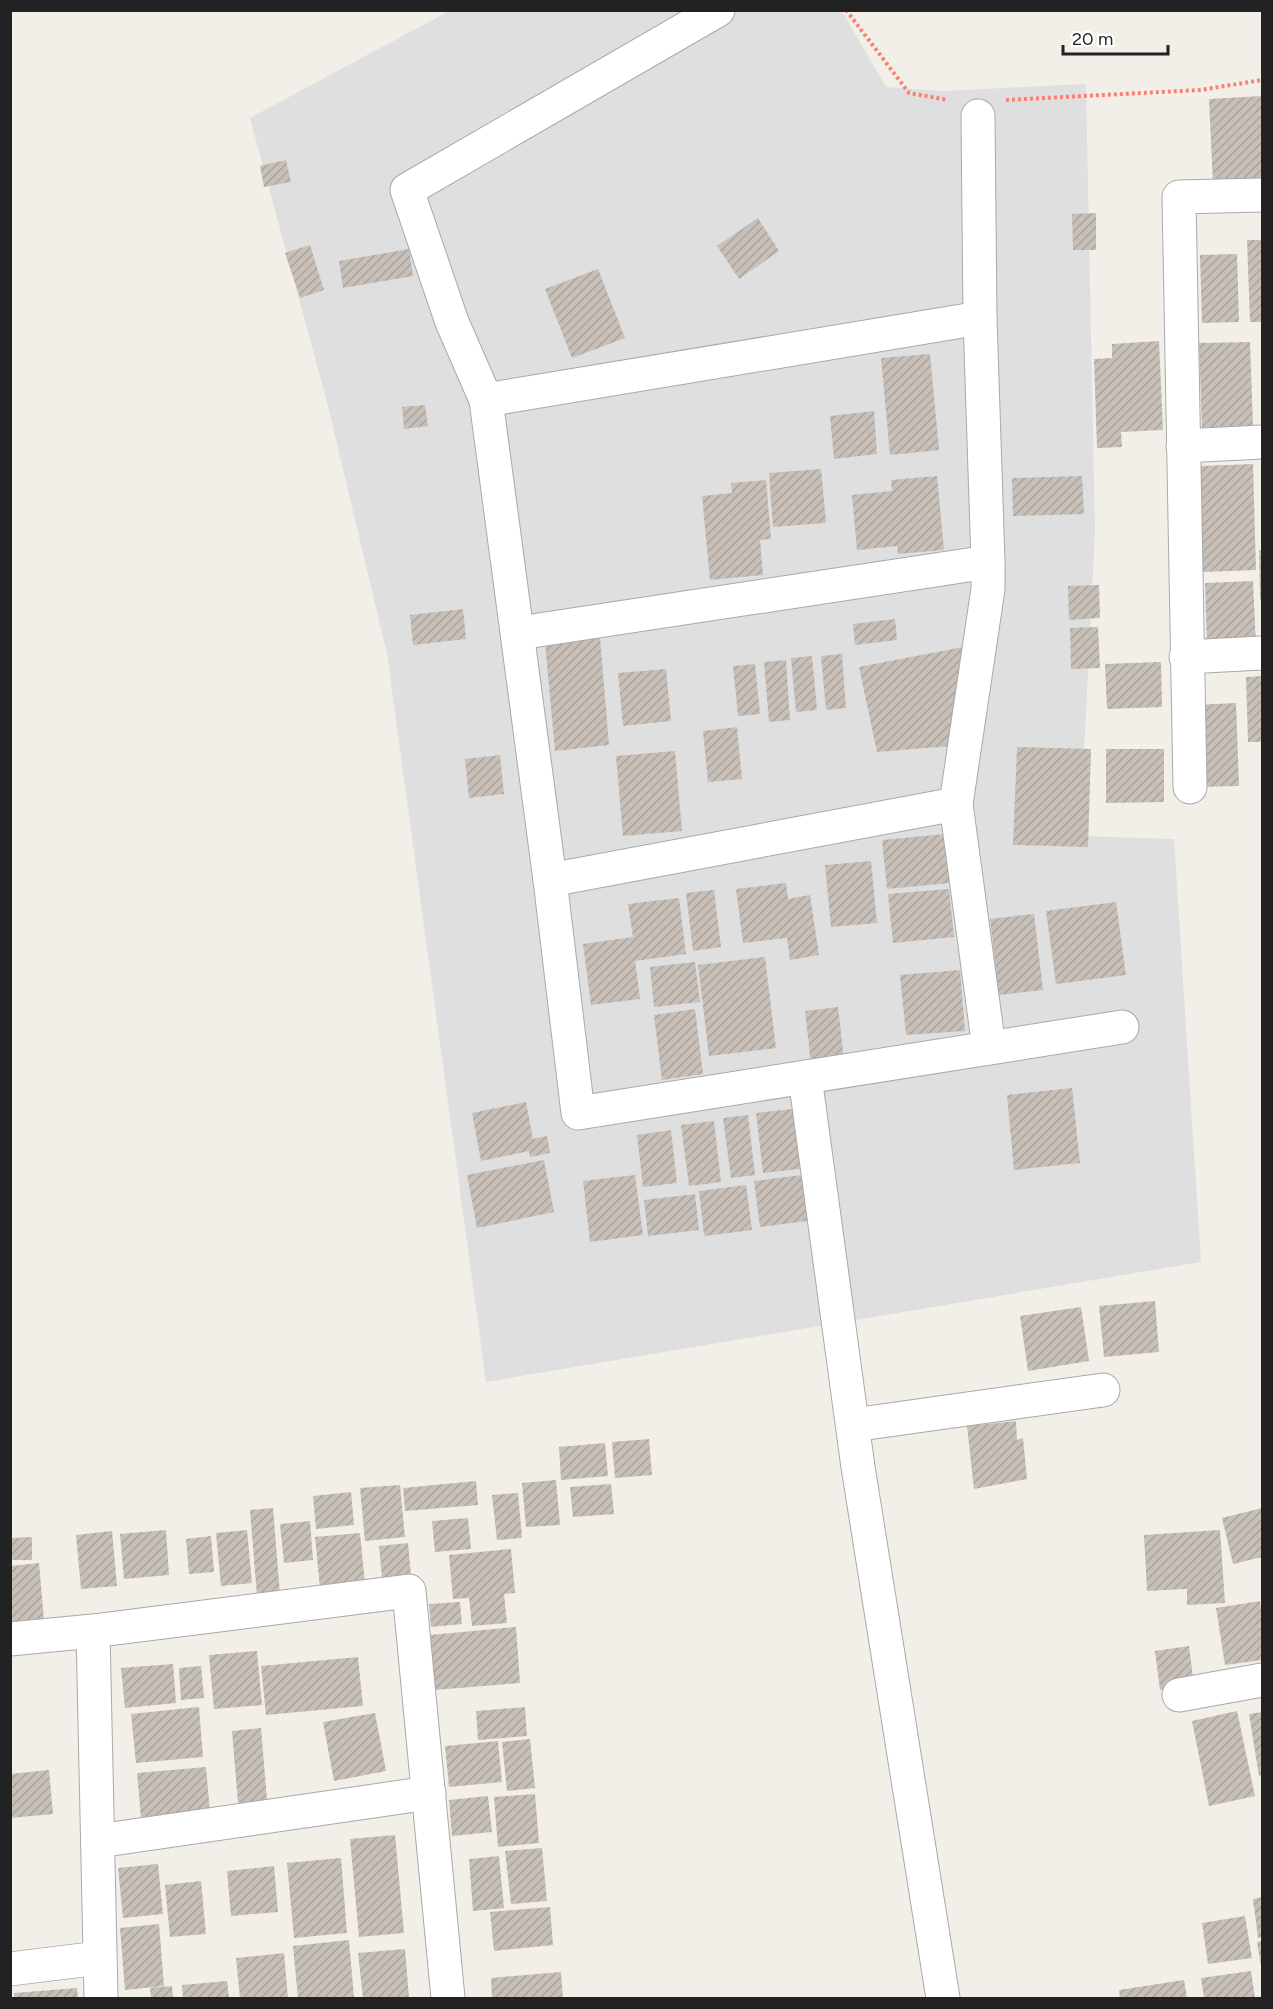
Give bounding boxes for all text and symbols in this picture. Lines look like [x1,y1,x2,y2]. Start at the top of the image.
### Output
scale bar [1063,18,1168,56]
text: 20 m [1072,28,1113,50]

